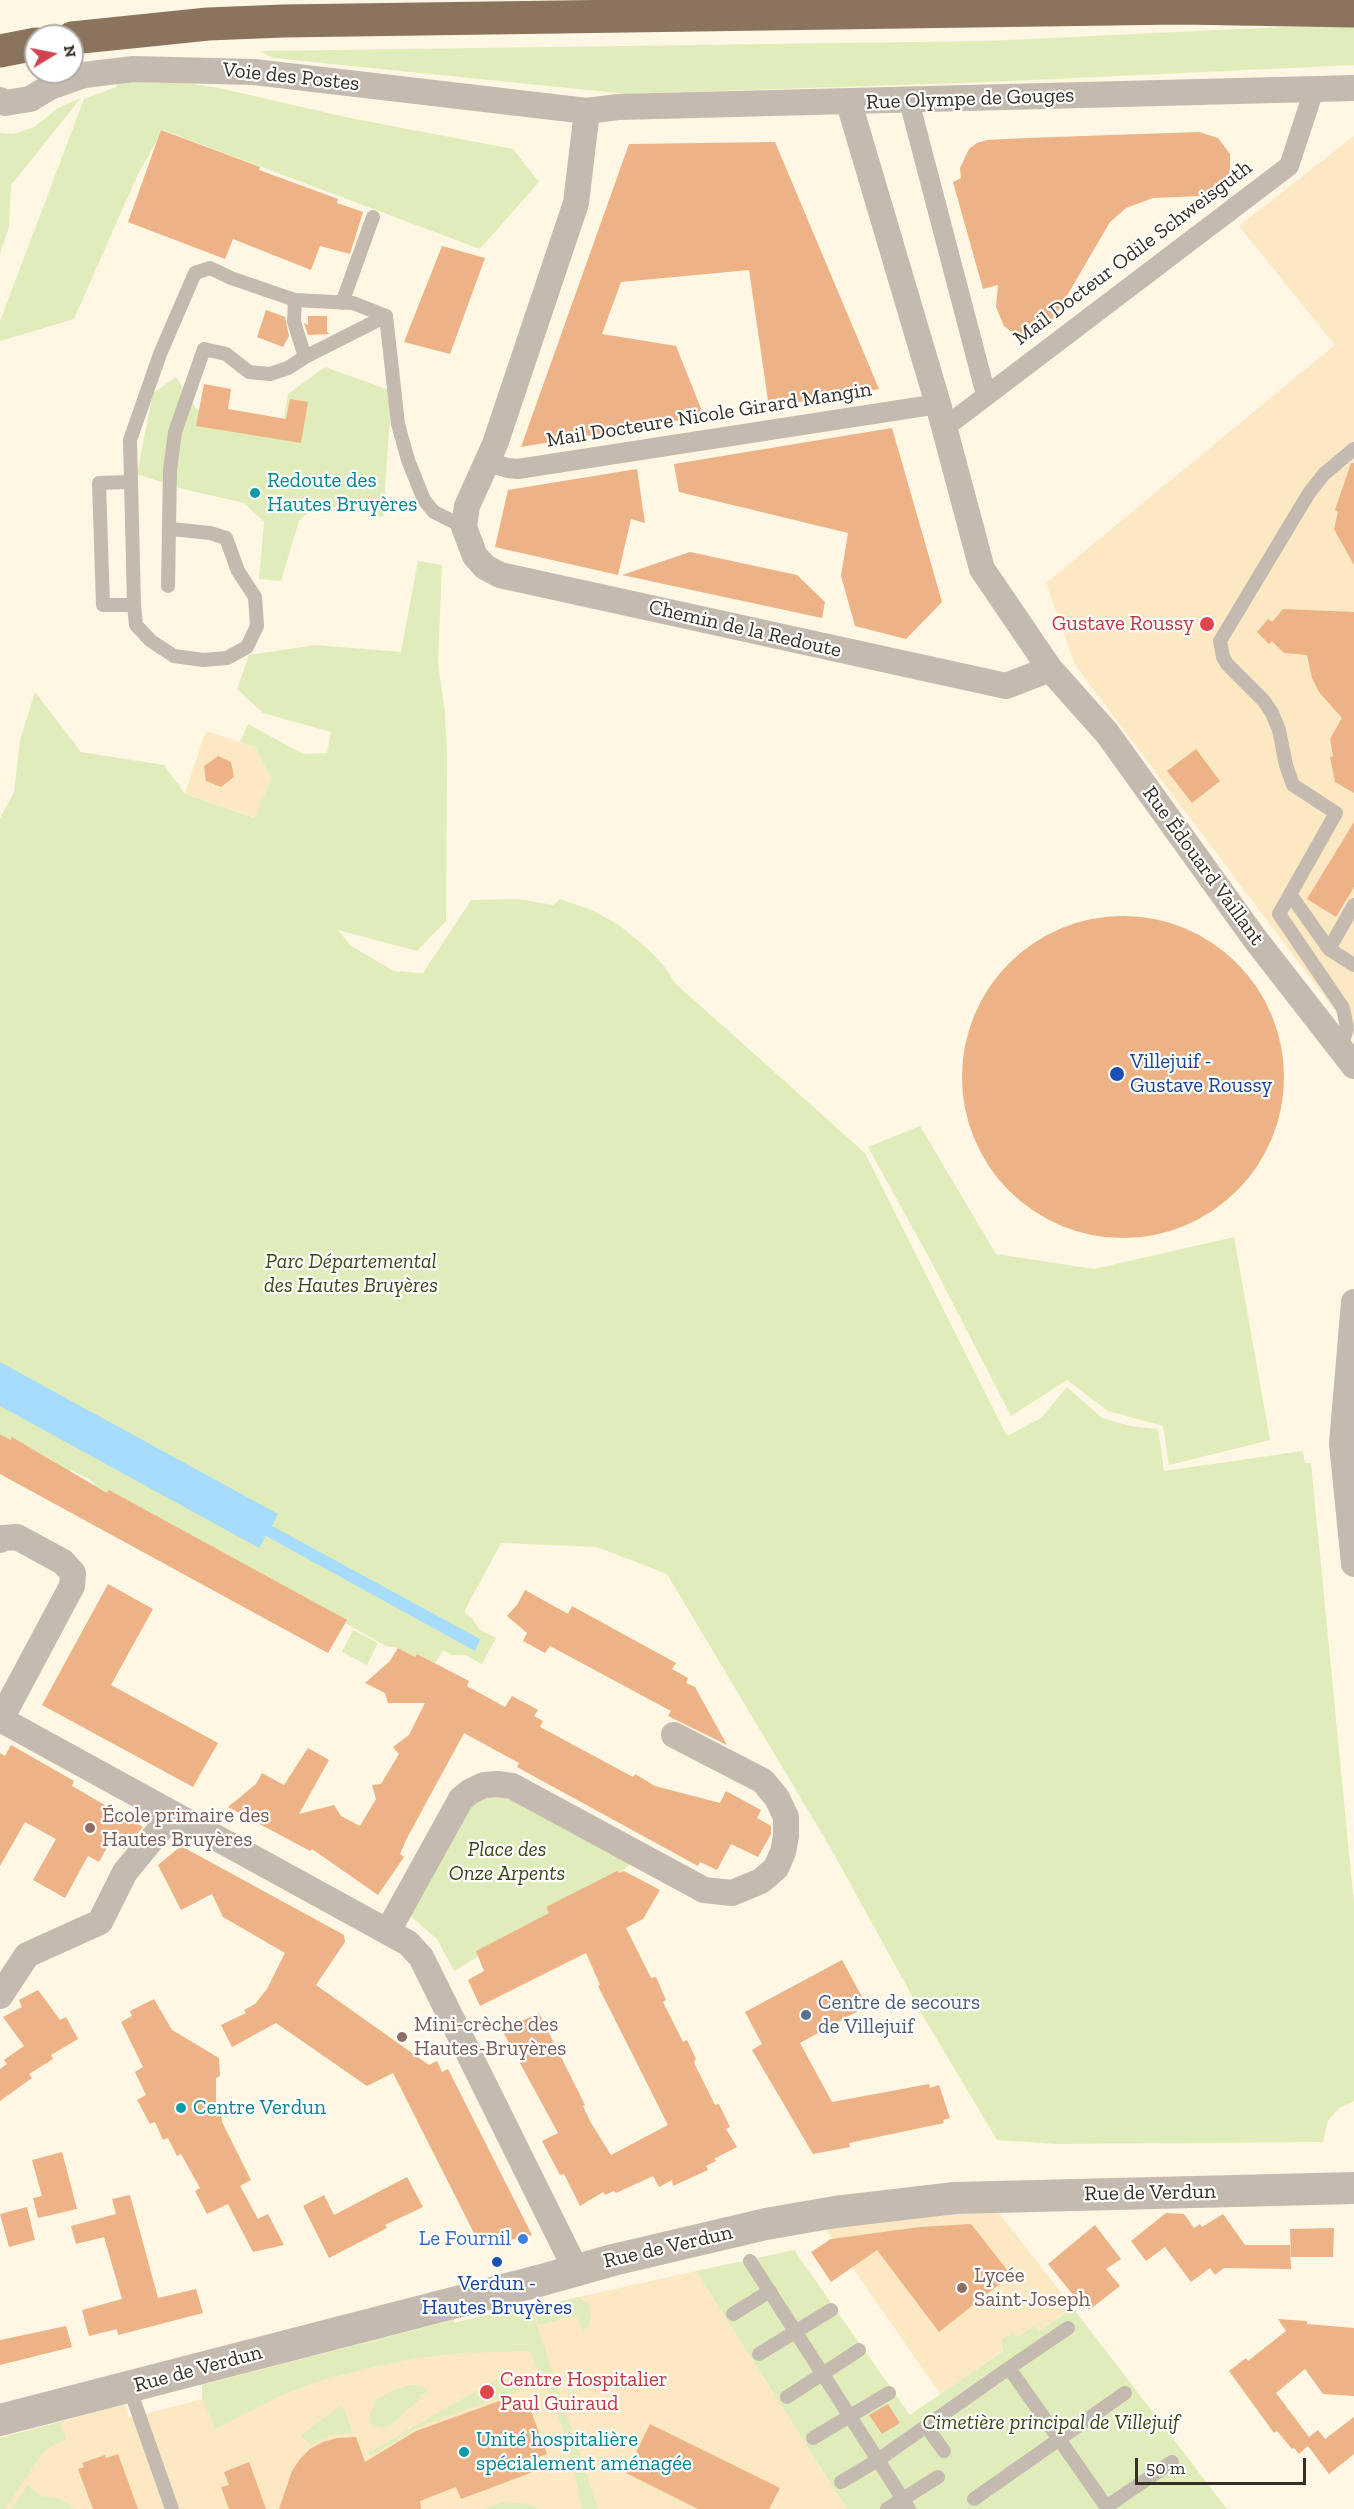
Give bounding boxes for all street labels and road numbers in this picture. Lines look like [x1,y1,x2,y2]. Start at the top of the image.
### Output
street label: Voie des Postes [221,57,361,97]
street label: Rue Olympe de Gouges [865,83,1075,115]
street label: Mail Docteur Odile Schweisguth [1009,155,1257,351]
street label: Mail Docteure Nicole Girard Mangin [545,377,873,453]
street label: Chemin de la Redoute [646,595,844,663]
street label: Rue Édouard Vaillant [1137,782,1269,950]
street label: Rue de Verdun [1084,2179,1216,2207]
street label: Rue de Verdun [601,2220,735,2274]
street label: Rue de Verdun [131,2340,265,2398]

